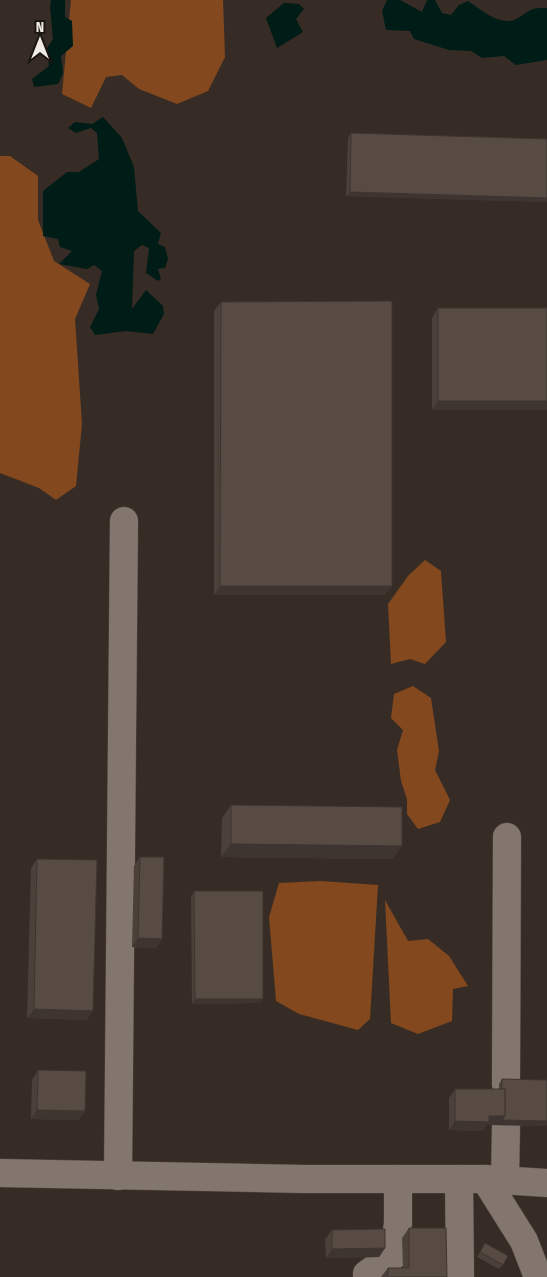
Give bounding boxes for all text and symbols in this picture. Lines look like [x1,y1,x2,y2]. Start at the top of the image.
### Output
north arrow [15,15,65,65]
text: N [36,19,44,36]

